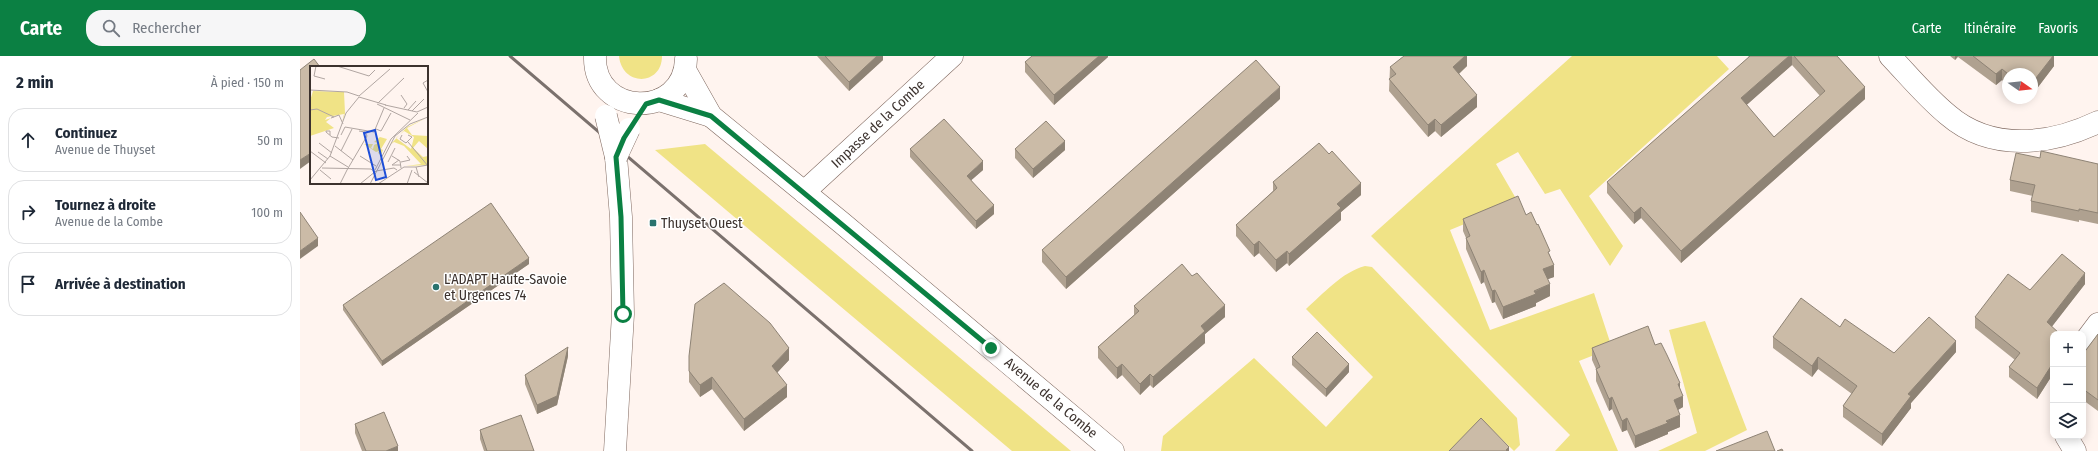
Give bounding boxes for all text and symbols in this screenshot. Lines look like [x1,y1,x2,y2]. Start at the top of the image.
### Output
search box [86,10,366,46]
text: Carte [20,17,62,40]
icon: search [100,17,122,39]
text: Rechercher [132,19,201,37]
text: Carte [1912,20,1942,37]
text: Itinéraire [1964,20,2016,37]
text: Favoris [2038,20,2078,37]
inset map [310,66,428,184]
north arrow [2002,68,2038,104]
text: 2 min [16,72,54,93]
text: À pied · 150 m [211,75,284,90]
street label: Impasse de la Combe [828,76,928,172]
text: Continuez [55,124,117,142]
icon: ahead [17,129,39,151]
text: 50 m [257,133,283,148]
text: Avenue de Thuyset [55,142,155,157]
text: Tournez à droite [55,196,156,214]
icon: right [17,201,39,223]
text: 100 m [251,205,283,220]
text: Avenue de la Combe [55,214,163,229]
place label: Thuyset Ouest [661,215,743,232]
marker: Thuyset Ouest [648,218,658,228]
place label: L'ADAPT Haute-Savoie et Urgences 74 [444,271,567,304]
icon: arrive [17,273,39,295]
text: Arrivée à destination [55,275,186,293]
marker: L'ADAPT Haute-Savoie et Urgences 74 [431,282,441,292]
route start [614,305,632,323]
map controls [2050,331,2086,439]
button: + [2050,331,2086,367]
route end [982,339,1000,357]
street label: Avenue de la Combe [1001,354,1101,442]
button: − [2050,367,2086,403]
button: layers [2050,403,2086,439]

